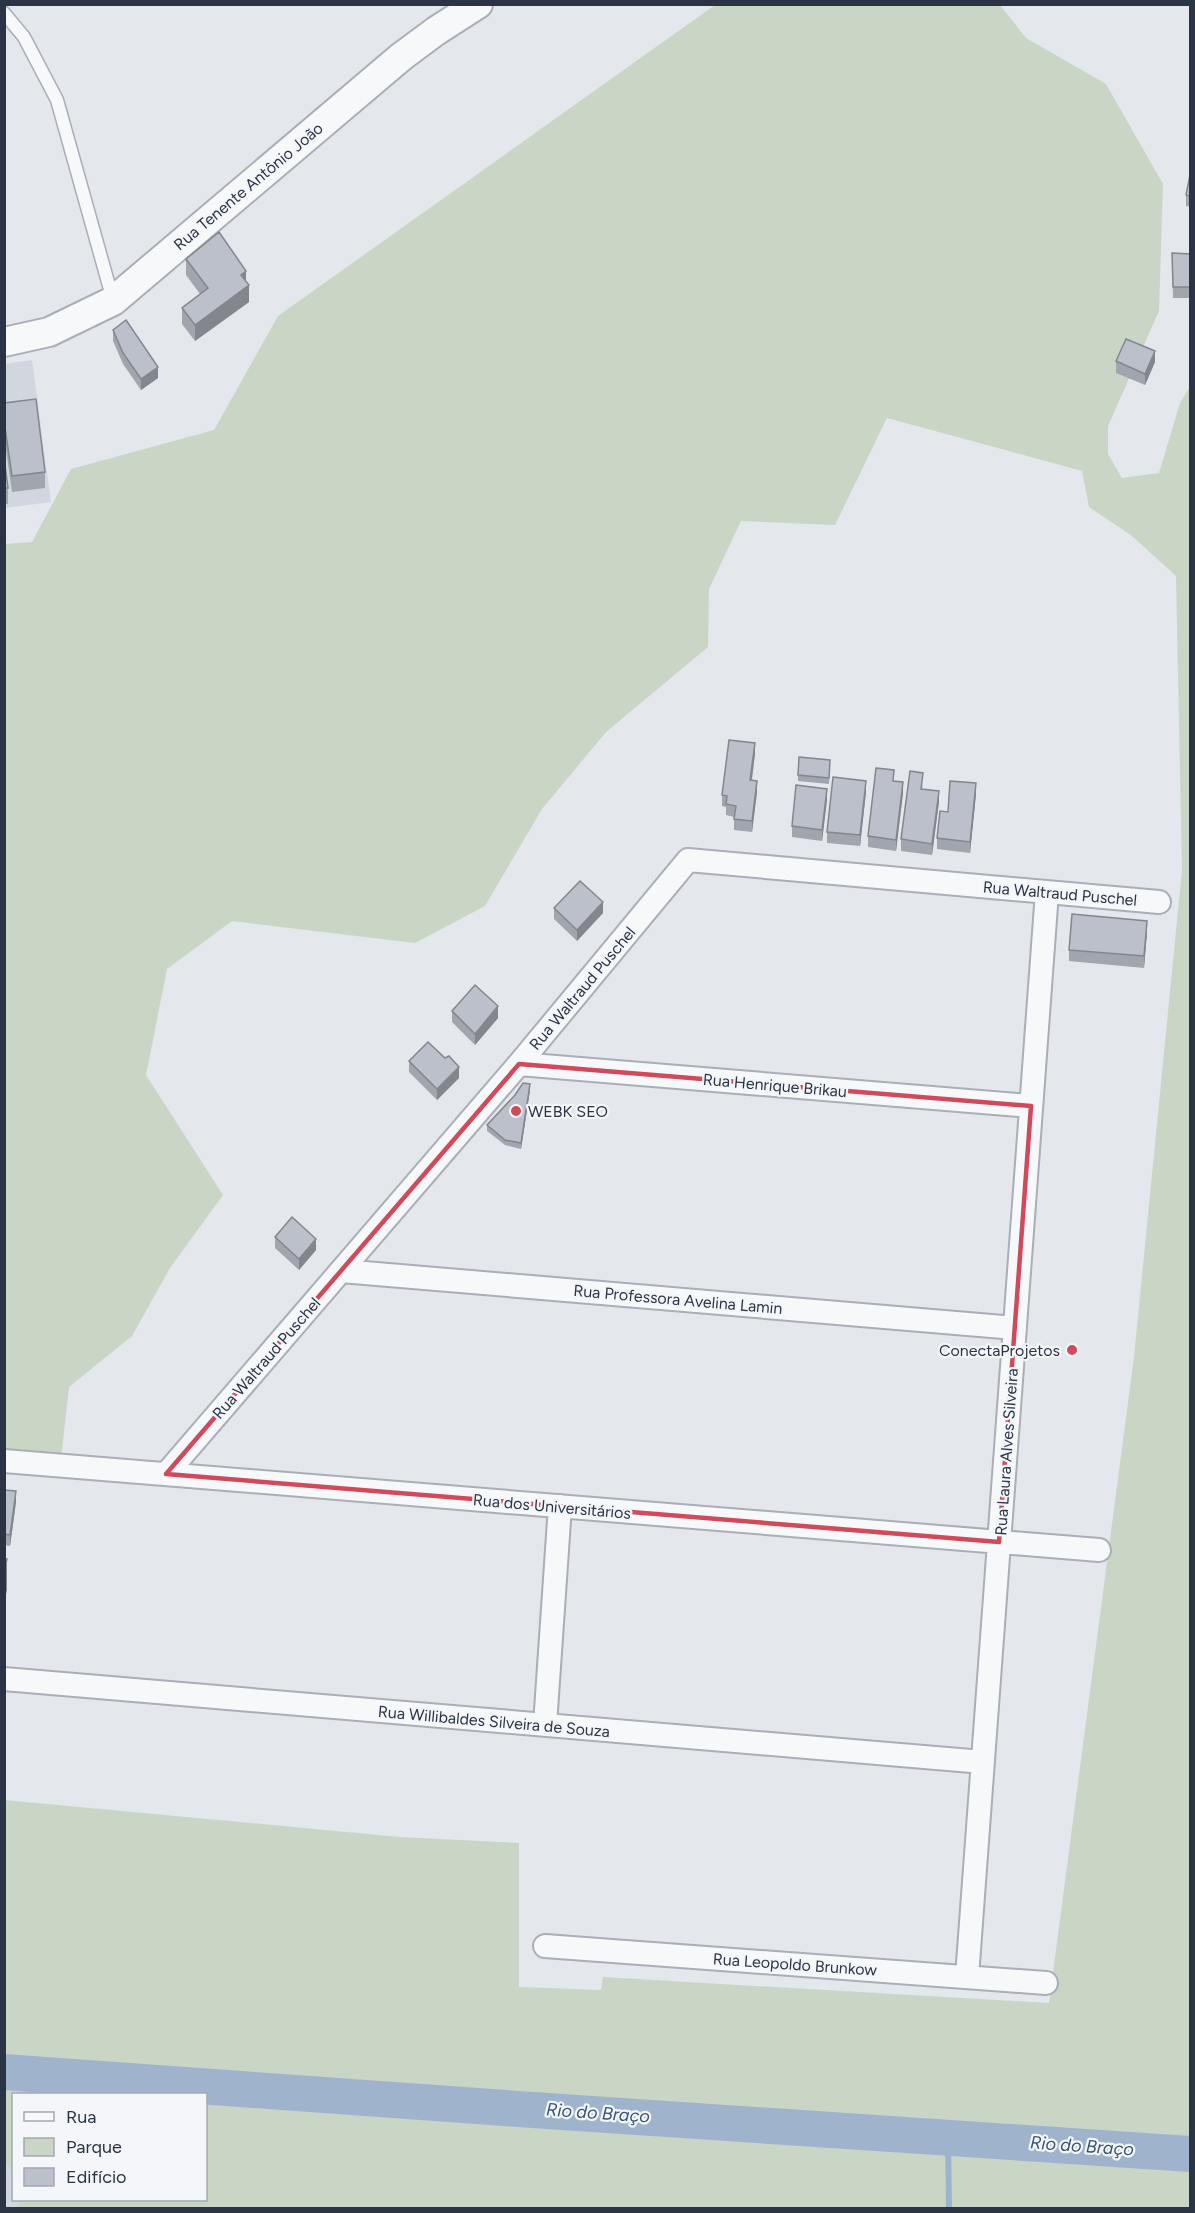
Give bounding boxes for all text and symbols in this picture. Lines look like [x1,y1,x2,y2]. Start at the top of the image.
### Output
street label: Rua Tenente Antônio João [170,118,327,254]
street label: Rua Waltraud Puschel [982,877,1138,910]
street label: Rua Waltraud Puschel [525,923,639,1054]
street label: Rua Henrique Brikau [702,1070,848,1101]
place label: WEBK SEO [528,1102,608,1121]
marker: WEBK SEO [509,1104,523,1118]
street label: Rua Professora Avelina Lamin [573,1281,783,1318]
street label: Rua Waltraud Puschel [208,1294,324,1423]
place label: ConectaProjetos [939,1341,1060,1360]
marker: ConectaProjetos [1065,1343,1079,1357]
street label: Rua Laura Alves Silveira [991,1368,1022,1536]
street label: Rua dos Universitários [472,1490,632,1523]
street label: Rua Willibaldes Silveira de Souza [377,1702,611,1741]
street label: Rua Leopoldo Brunkow [712,1949,878,1980]
legend [12,2093,207,2201]
water label: Rio do Braço [545,2098,651,2128]
text: Rua [66,2106,97,2128]
water label: Rio do Braço [1029,2131,1135,2161]
text: Parque [66,2136,122,2158]
text: Edifício [66,2166,127,2188]

